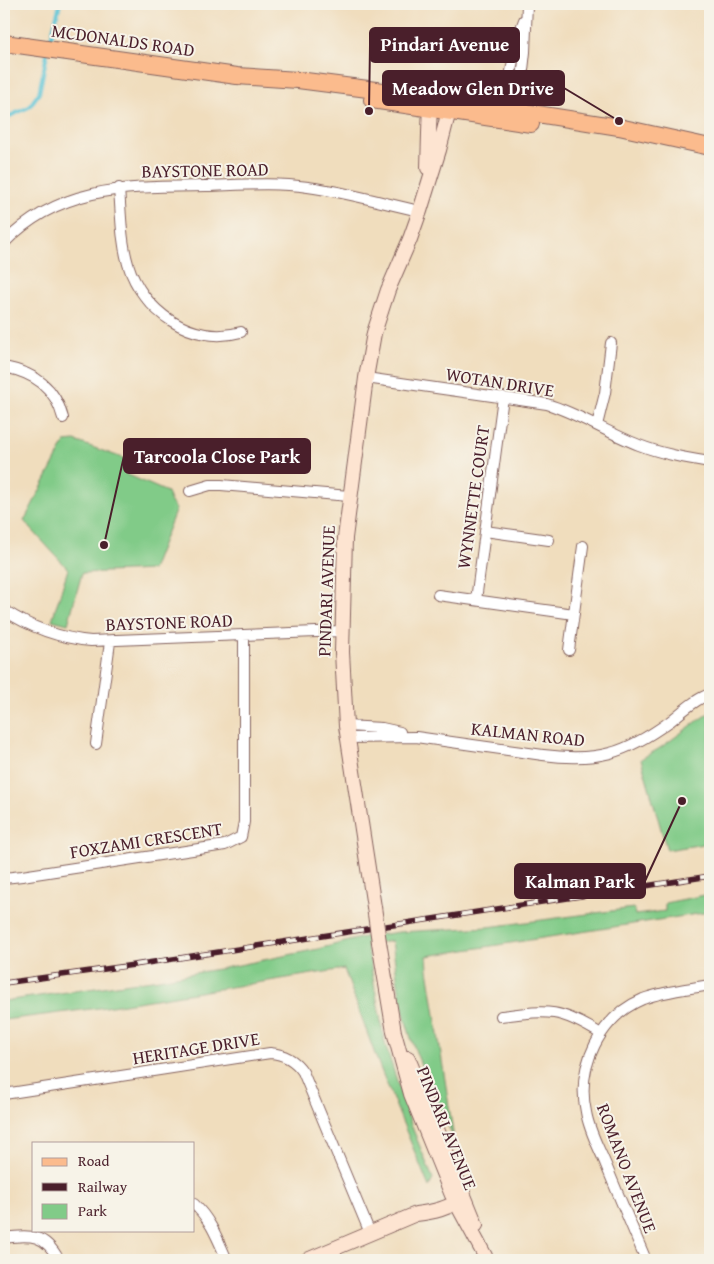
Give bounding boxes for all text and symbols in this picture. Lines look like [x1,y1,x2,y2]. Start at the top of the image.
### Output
street label: MCDONALDS ROAD [50,17,196,63]
callout: Pindari Avenue [370,28,519,62]
text: Pindari Avenue [381,30,509,58]
callout: Meadow Glen Drive [383,71,564,105]
text: Meadow Glen Drive [392,74,554,102]
street label: BAYSTONE ROAD [141,155,269,185]
street label: WOTAN DRIVE [444,360,556,404]
street label: WYNNETTE COURT [450,423,496,571]
callout: Tarcoola Close Park [124,439,310,473]
text: Tarcoola Close Park [134,442,300,470]
street label: PINDARI AVENUE [310,525,342,657]
street label: BAYSTONE ROAD [105,606,233,638]
street label: KALMAN ROAD [470,715,586,753]
street label: FOXZAMI CRESCENT [68,815,224,865]
callout: Kalman Park [515,864,645,898]
text: Kalman Park [525,867,635,895]
street label: HERITAGE DRIVE [131,1025,261,1071]
street label: PINDARI AVENUE [410,1062,484,1194]
street label: ROMANO AVENUE [590,1099,664,1237]
legend [32,1142,195,1232]
text: Road [78,1150,109,1171]
text: Railway [78,1176,128,1197]
text: Park [78,1200,107,1221]

